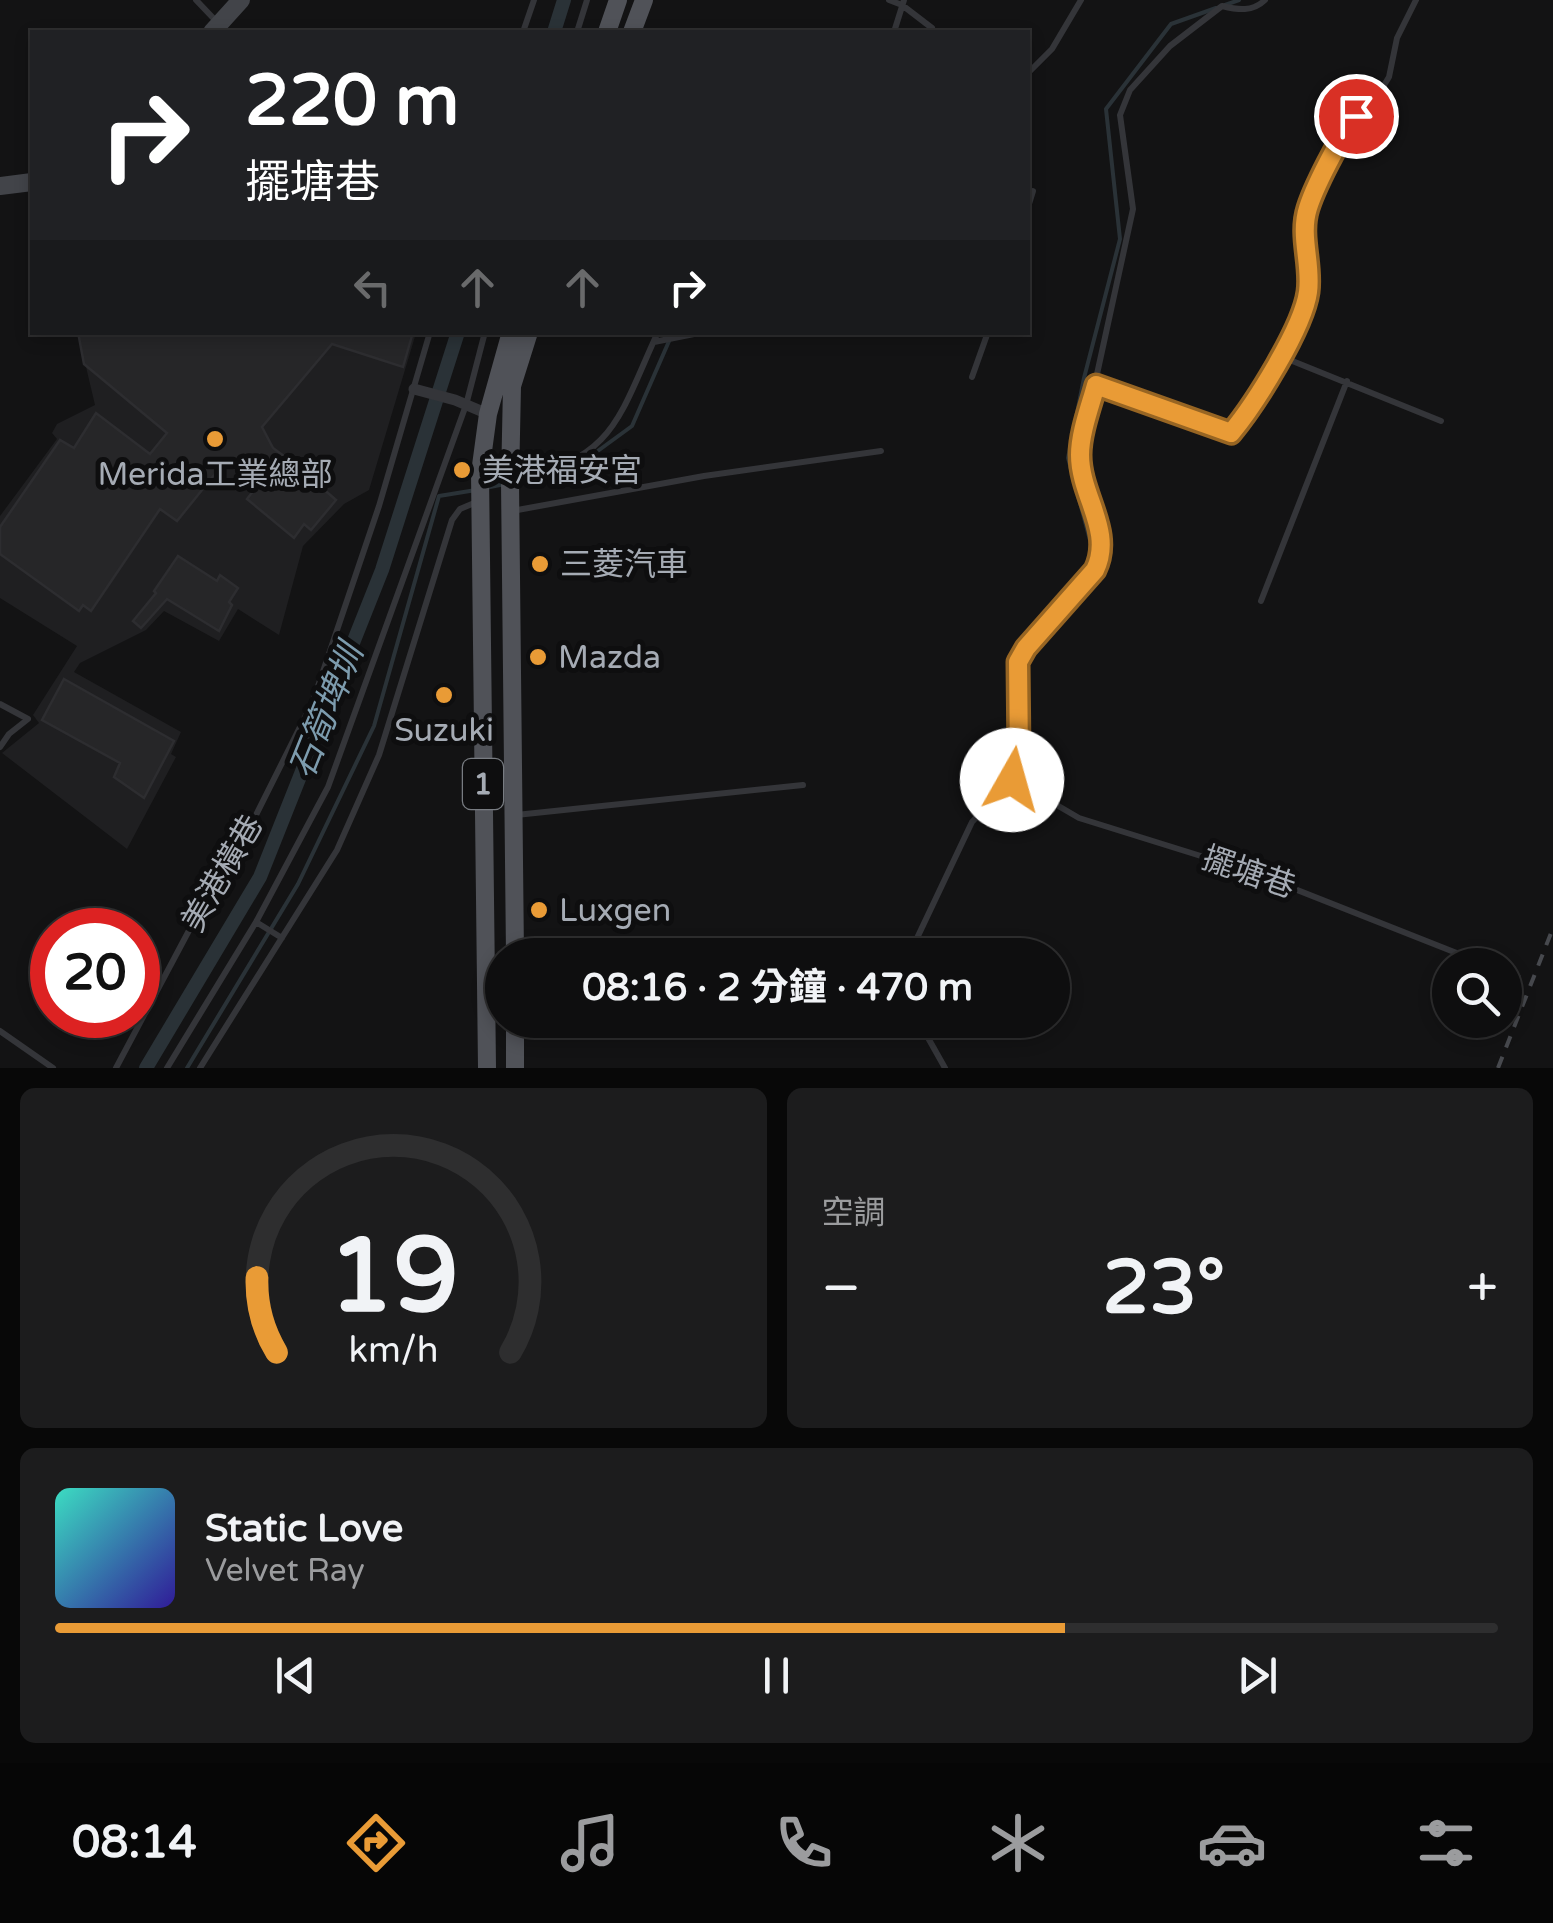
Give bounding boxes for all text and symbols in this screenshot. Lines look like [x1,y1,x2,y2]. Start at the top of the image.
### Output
text: 220 m [245,60,459,144]
icon: right [80,70,210,200]
pin [1314,74,1399,159]
icon: arrive [1329,89,1384,144]
text: 擺塘巷 [245,156,380,210]
icon: left [345,260,400,315]
icon: ahead [450,260,505,315]
icon: ahead [555,260,610,315]
icon: right [660,260,715,315]
marker: Merida工業總部 [204,428,226,450]
place label: 美港福安宮 [482,452,642,490]
place label: Merida工業總部 [98,456,332,494]
marker: 美港福安宮 [451,459,473,481]
place label: 三菱汽車 [560,546,688,584]
marker: 三菱汽車 [529,553,551,575]
water label: 石筍埤圳 [281,634,374,784]
place label: Mazda [558,639,661,677]
marker: Mazda [527,646,549,668]
marker: Suzuki [433,684,455,706]
place label: Suzuki [394,712,494,750]
position arrow [960,728,1064,832]
road number: 1 [463,759,503,809]
street label: 美港橫巷 [174,809,271,938]
street label: 擺塘巷 [1197,839,1300,907]
place label: Luxgen [559,892,671,930]
marker: Luxgen [528,899,550,921]
speed limit sign: 20 [30,908,160,1038]
map controls [1432,948,1522,1038]
button: search [1432,948,1522,1038]
text: 08:16 · 2 分鐘 · 470 m [582,965,973,1011]
text: 空調 [822,1194,886,1232]
text: 19 [328,1215,459,1340]
text: 23° [1103,1243,1225,1333]
text: − [822,1256,861,1322]
text: + [1467,1256,1498,1322]
text: km/h [348,1329,438,1372]
text: Static Love [205,1506,403,1552]
text: Velvet Ray [205,1552,365,1590]
icon: previous [268,1648,323,1703]
icon: pause [749,1648,804,1703]
icon: next [1230,1648,1285,1703]
icon: directions [341,1808,411,1878]
icon: music [555,1808,625,1878]
icon: phone [769,1808,839,1878]
icon: climate [983,1808,1053,1878]
icon: car [1197,1808,1267,1878]
icon: filters [1411,1808,1481,1878]
text: 08:14 [72,1816,197,1870]

